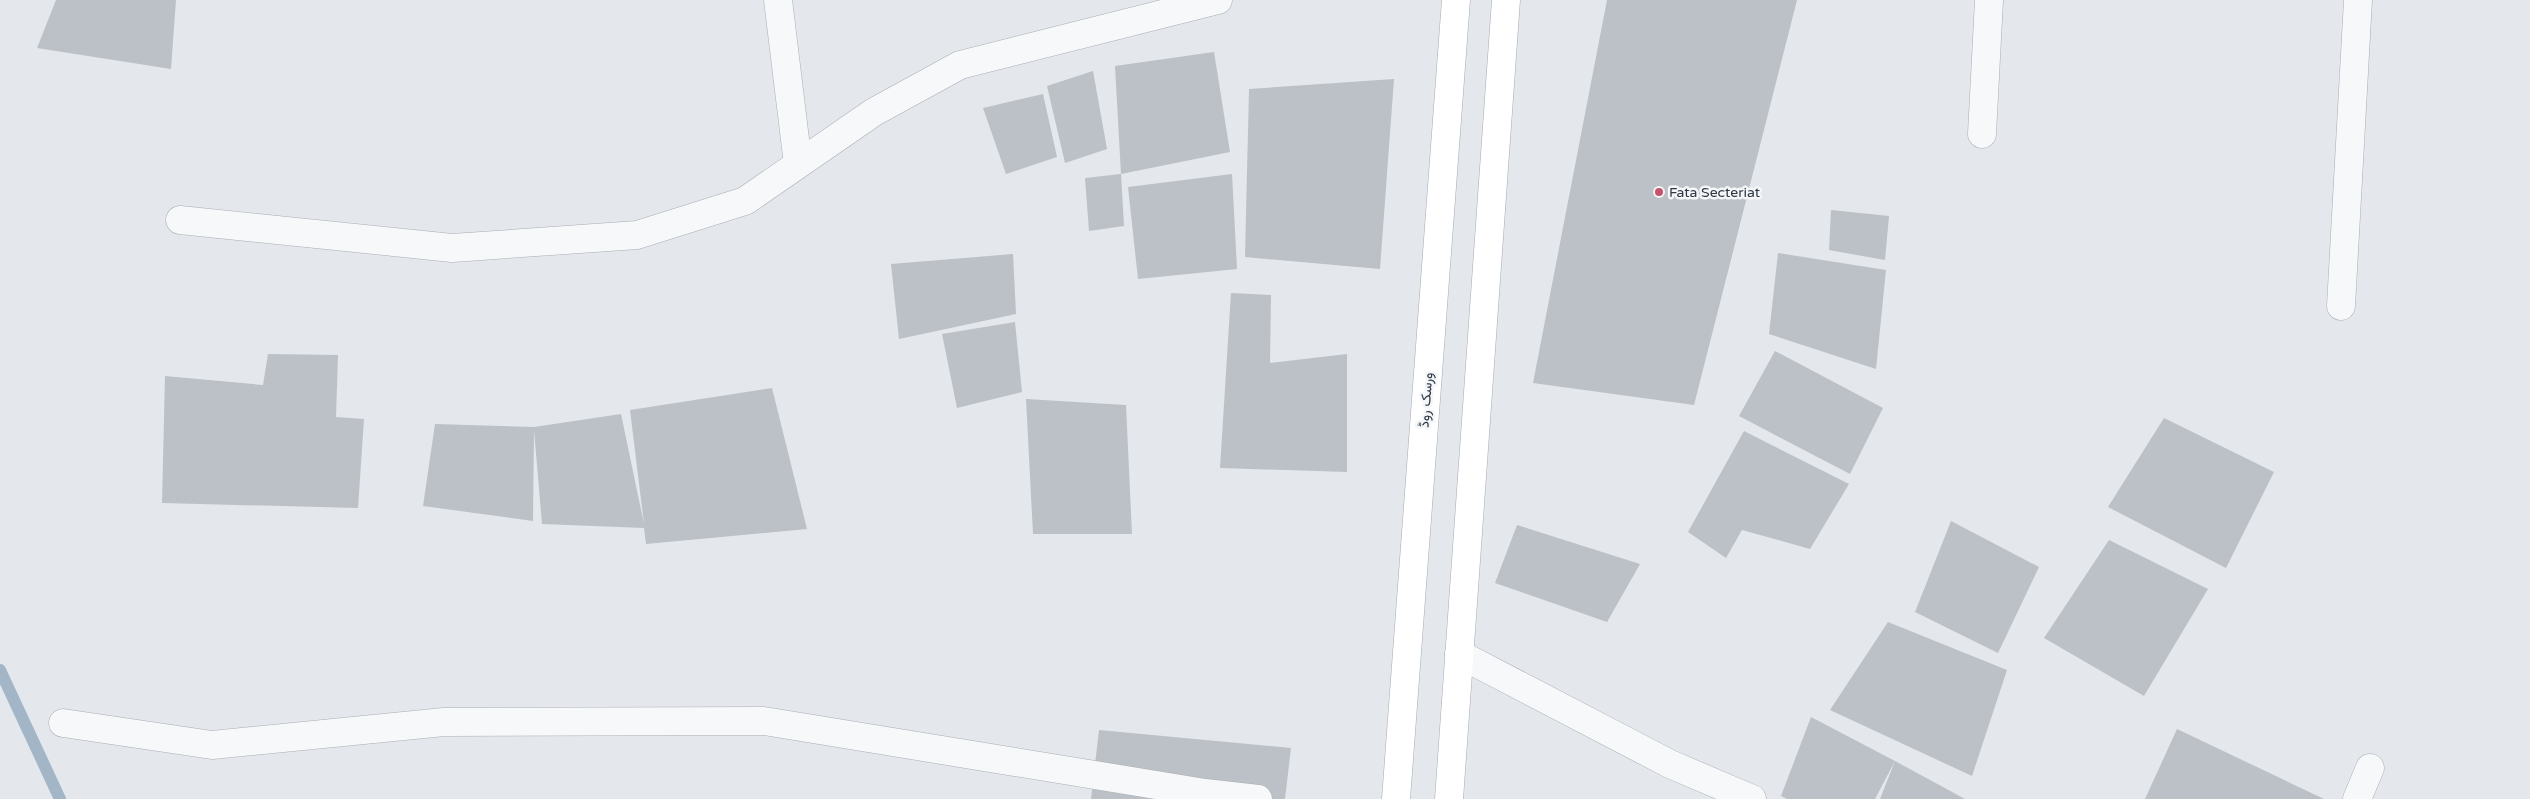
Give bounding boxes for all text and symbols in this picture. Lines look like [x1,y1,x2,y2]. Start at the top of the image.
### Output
place label: Fata Secteriat [1669,184,1761,201]
marker: Fata Secteriat [1653,186,1665,198]
street label: ورسک روڈ [1416,372,1436,428]

